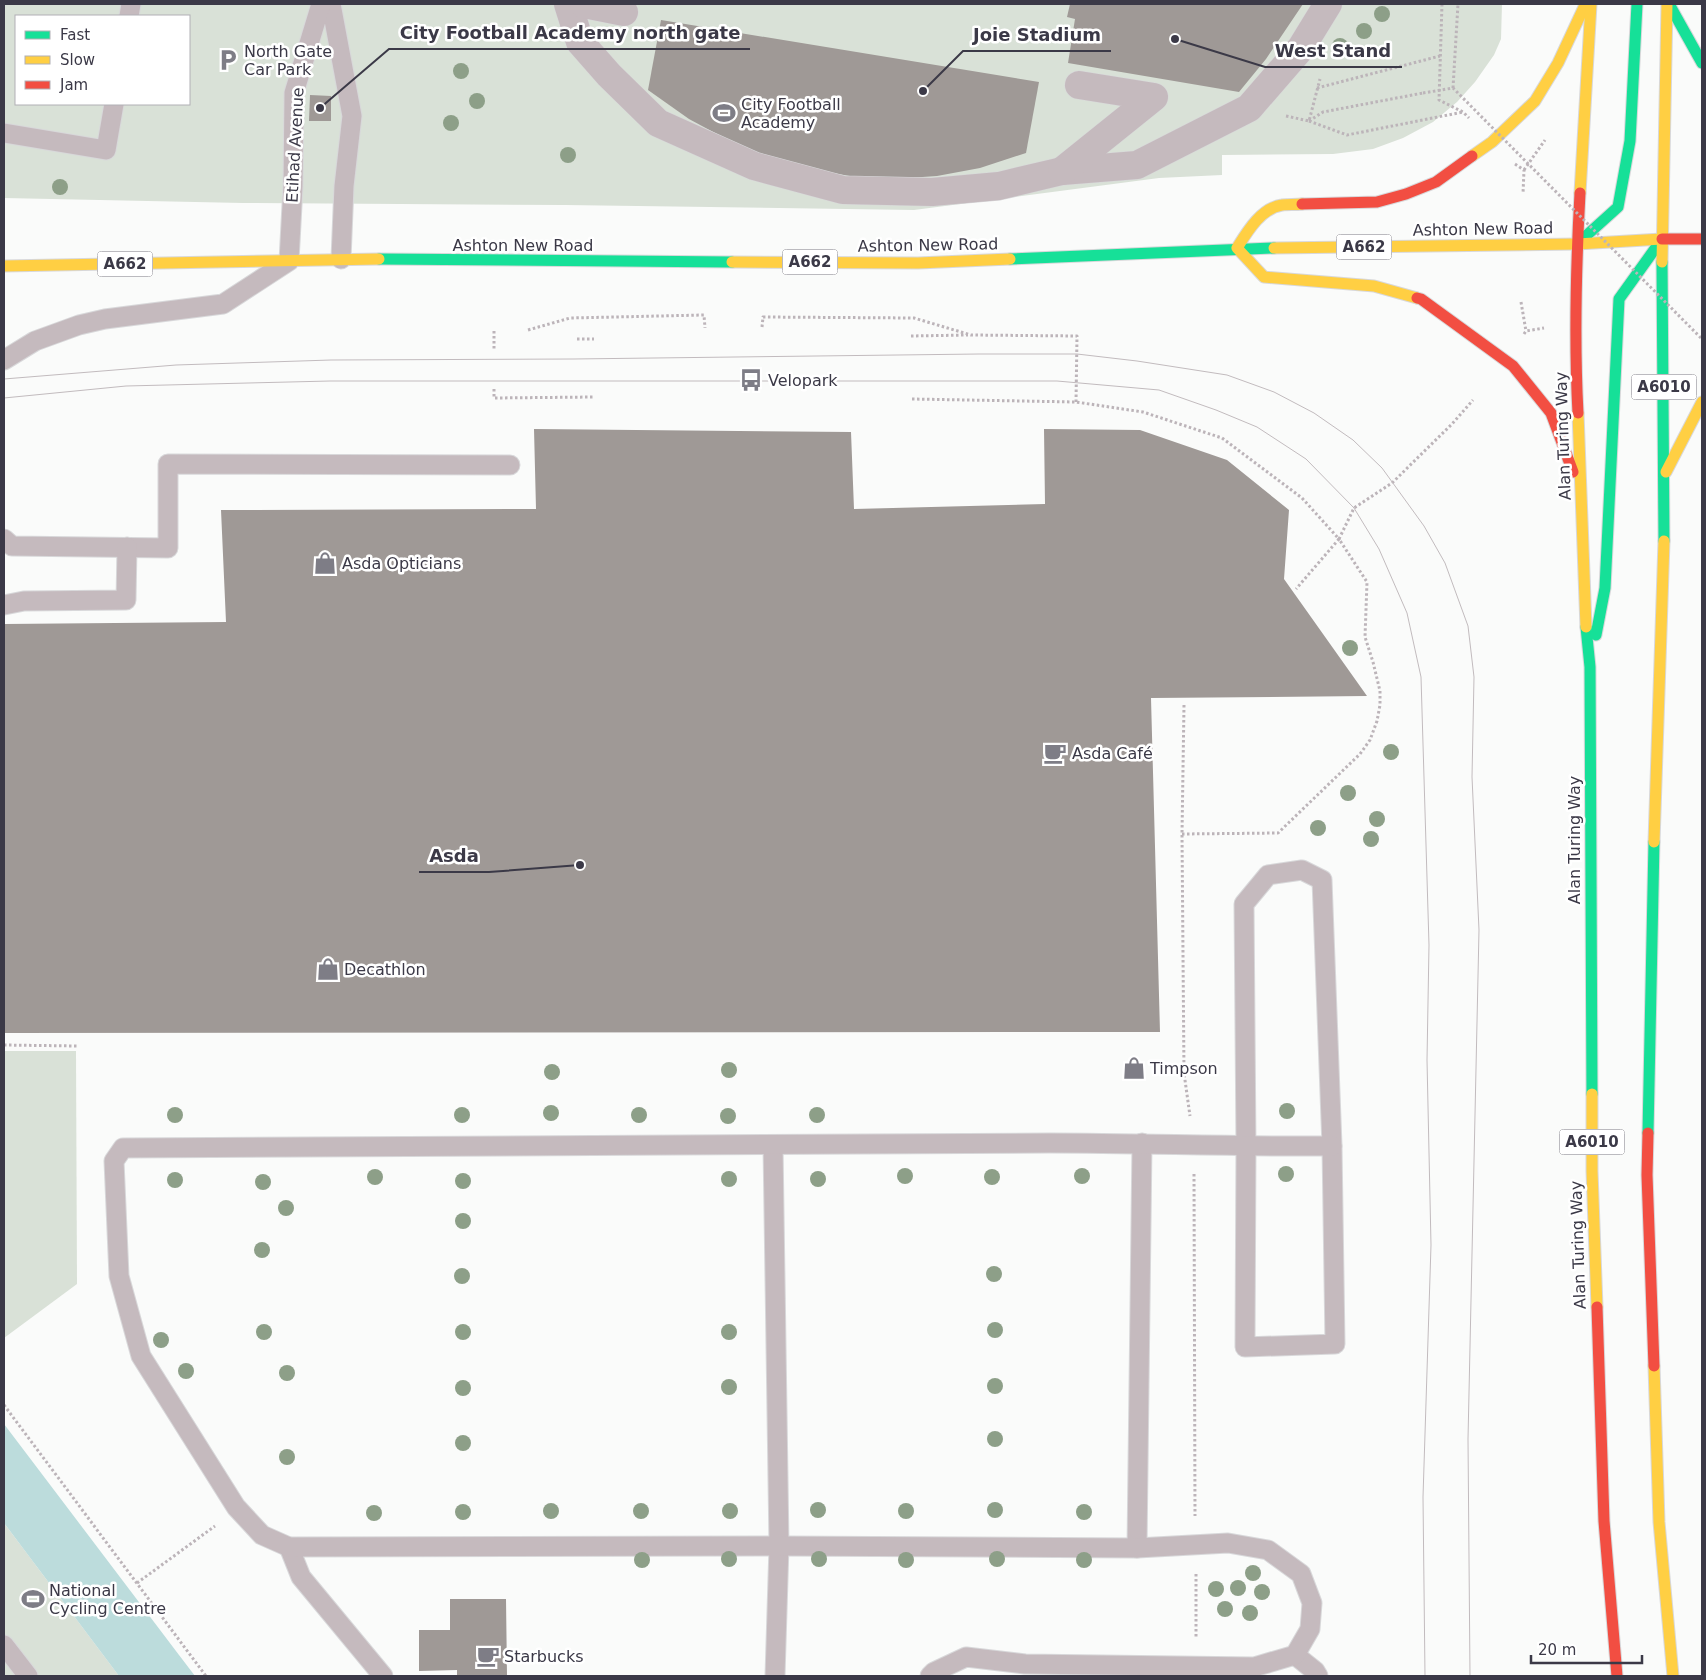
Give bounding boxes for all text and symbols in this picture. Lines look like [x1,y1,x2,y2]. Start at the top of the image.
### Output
legend [15,15,190,105]
callout: City Football Academy north gate [389,16,750,49]
callout: Joie Stadium [963,18,1111,51]
text: City Football Academy north gate [400,22,740,43]
text: Joie Stadium [971,24,1101,45]
text: Fast [60,26,90,44]
callout: West Stand [1265,34,1402,67]
text: West Stand [1275,40,1391,61]
place label: North Gate Car Park [244,42,332,79]
parking icon: North Gate Car Park [215,47,241,73]
text: Slow [60,51,95,69]
text: Jam [59,76,88,94]
street label: Etihad Avenue [282,87,308,203]
place label: City Football Academy [741,95,841,132]
sports icon: City Football Academy [711,100,737,126]
street label: Ashton New Road [1412,218,1554,240]
street label: Ashton New Road [857,234,999,256]
road number: A662 [1336,234,1392,260]
street label: Ashton New Road [453,236,593,255]
road number: A662 [782,250,838,274]
road number: A662 [98,252,152,276]
bus stop icon: Velopark [738,367,764,393]
place label: Velopark [768,371,838,390]
street label: Alan Turing Way [1551,372,1575,500]
road number: A6010 [1632,374,1696,400]
shop icon: Asda Opticians [312,550,338,576]
place label: Asda Opticians [342,554,461,573]
cafe icon: Asda Café [1042,740,1068,766]
place label: Asda Café [1072,744,1153,763]
street label: Alan Turing Way [1565,776,1584,904]
callout: Asda [419,839,489,872]
text: Asda [429,845,479,866]
shop icon: Decathlon [315,956,341,982]
place label: Decathlon [344,960,426,979]
shop icon: Timpson [1121,1055,1147,1081]
place label: Timpson [1149,1059,1218,1078]
road number: A6010 [1560,1130,1624,1154]
street label: Alan Turing Way [1566,1181,1590,1309]
place label: National Cycling Centre [49,1581,166,1618]
sports icon: National Cycling Centre [20,1586,46,1612]
scale bar [1531,1632,1642,1664]
text: 20 m [1538,1641,1576,1659]
cafe icon: Starbucks [475,1643,501,1669]
place label: Starbucks [504,1647,584,1666]

